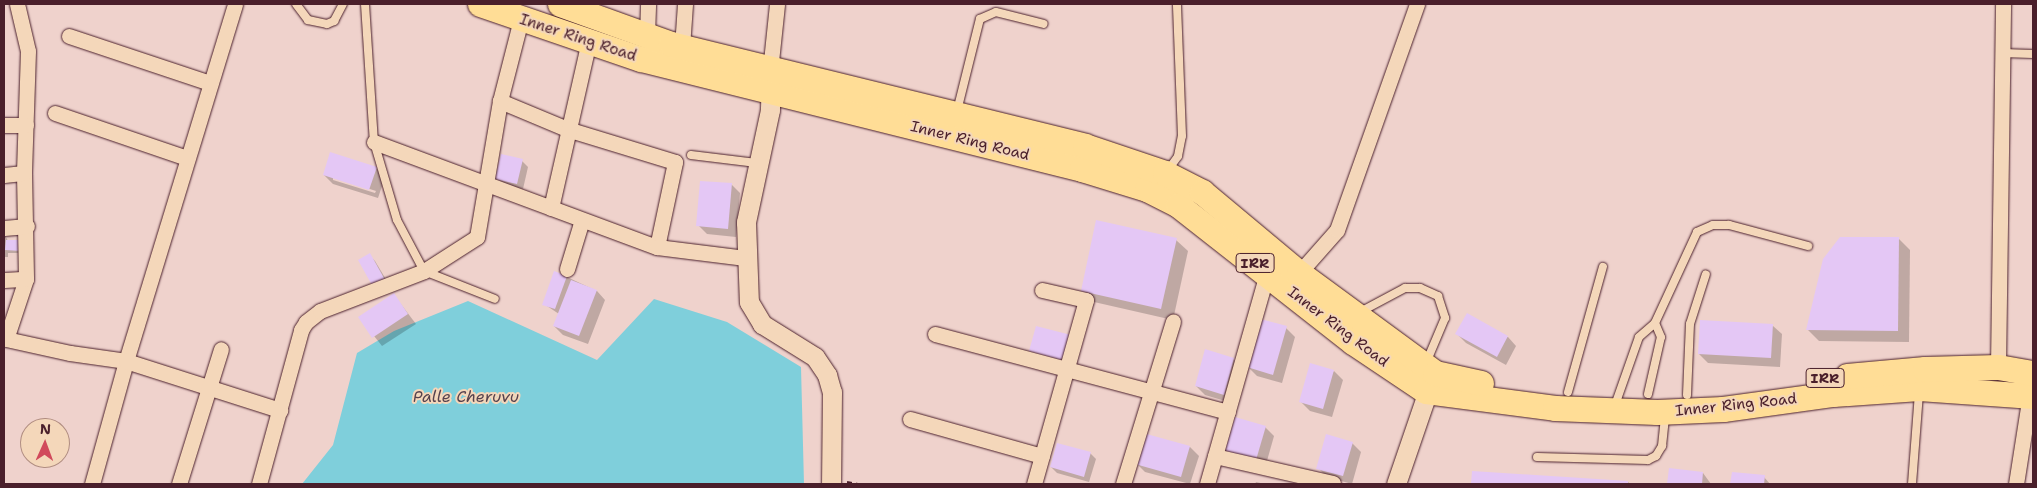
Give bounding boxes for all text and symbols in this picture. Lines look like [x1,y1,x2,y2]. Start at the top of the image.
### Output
street label: Inner Ring Road [517,11,639,65]
street label: Inner Ring Road [909,118,1031,164]
road number: IRR [1235,252,1275,274]
street label: Inner Ring Road [1284,283,1392,371]
road number: IRR [1805,366,1845,389]
water label: Palle Cheruvu [413,387,519,407]
street label: Inner Ring Road [1674,390,1798,420]
north arrow [20,418,70,468]
text: N [40,420,51,438]

